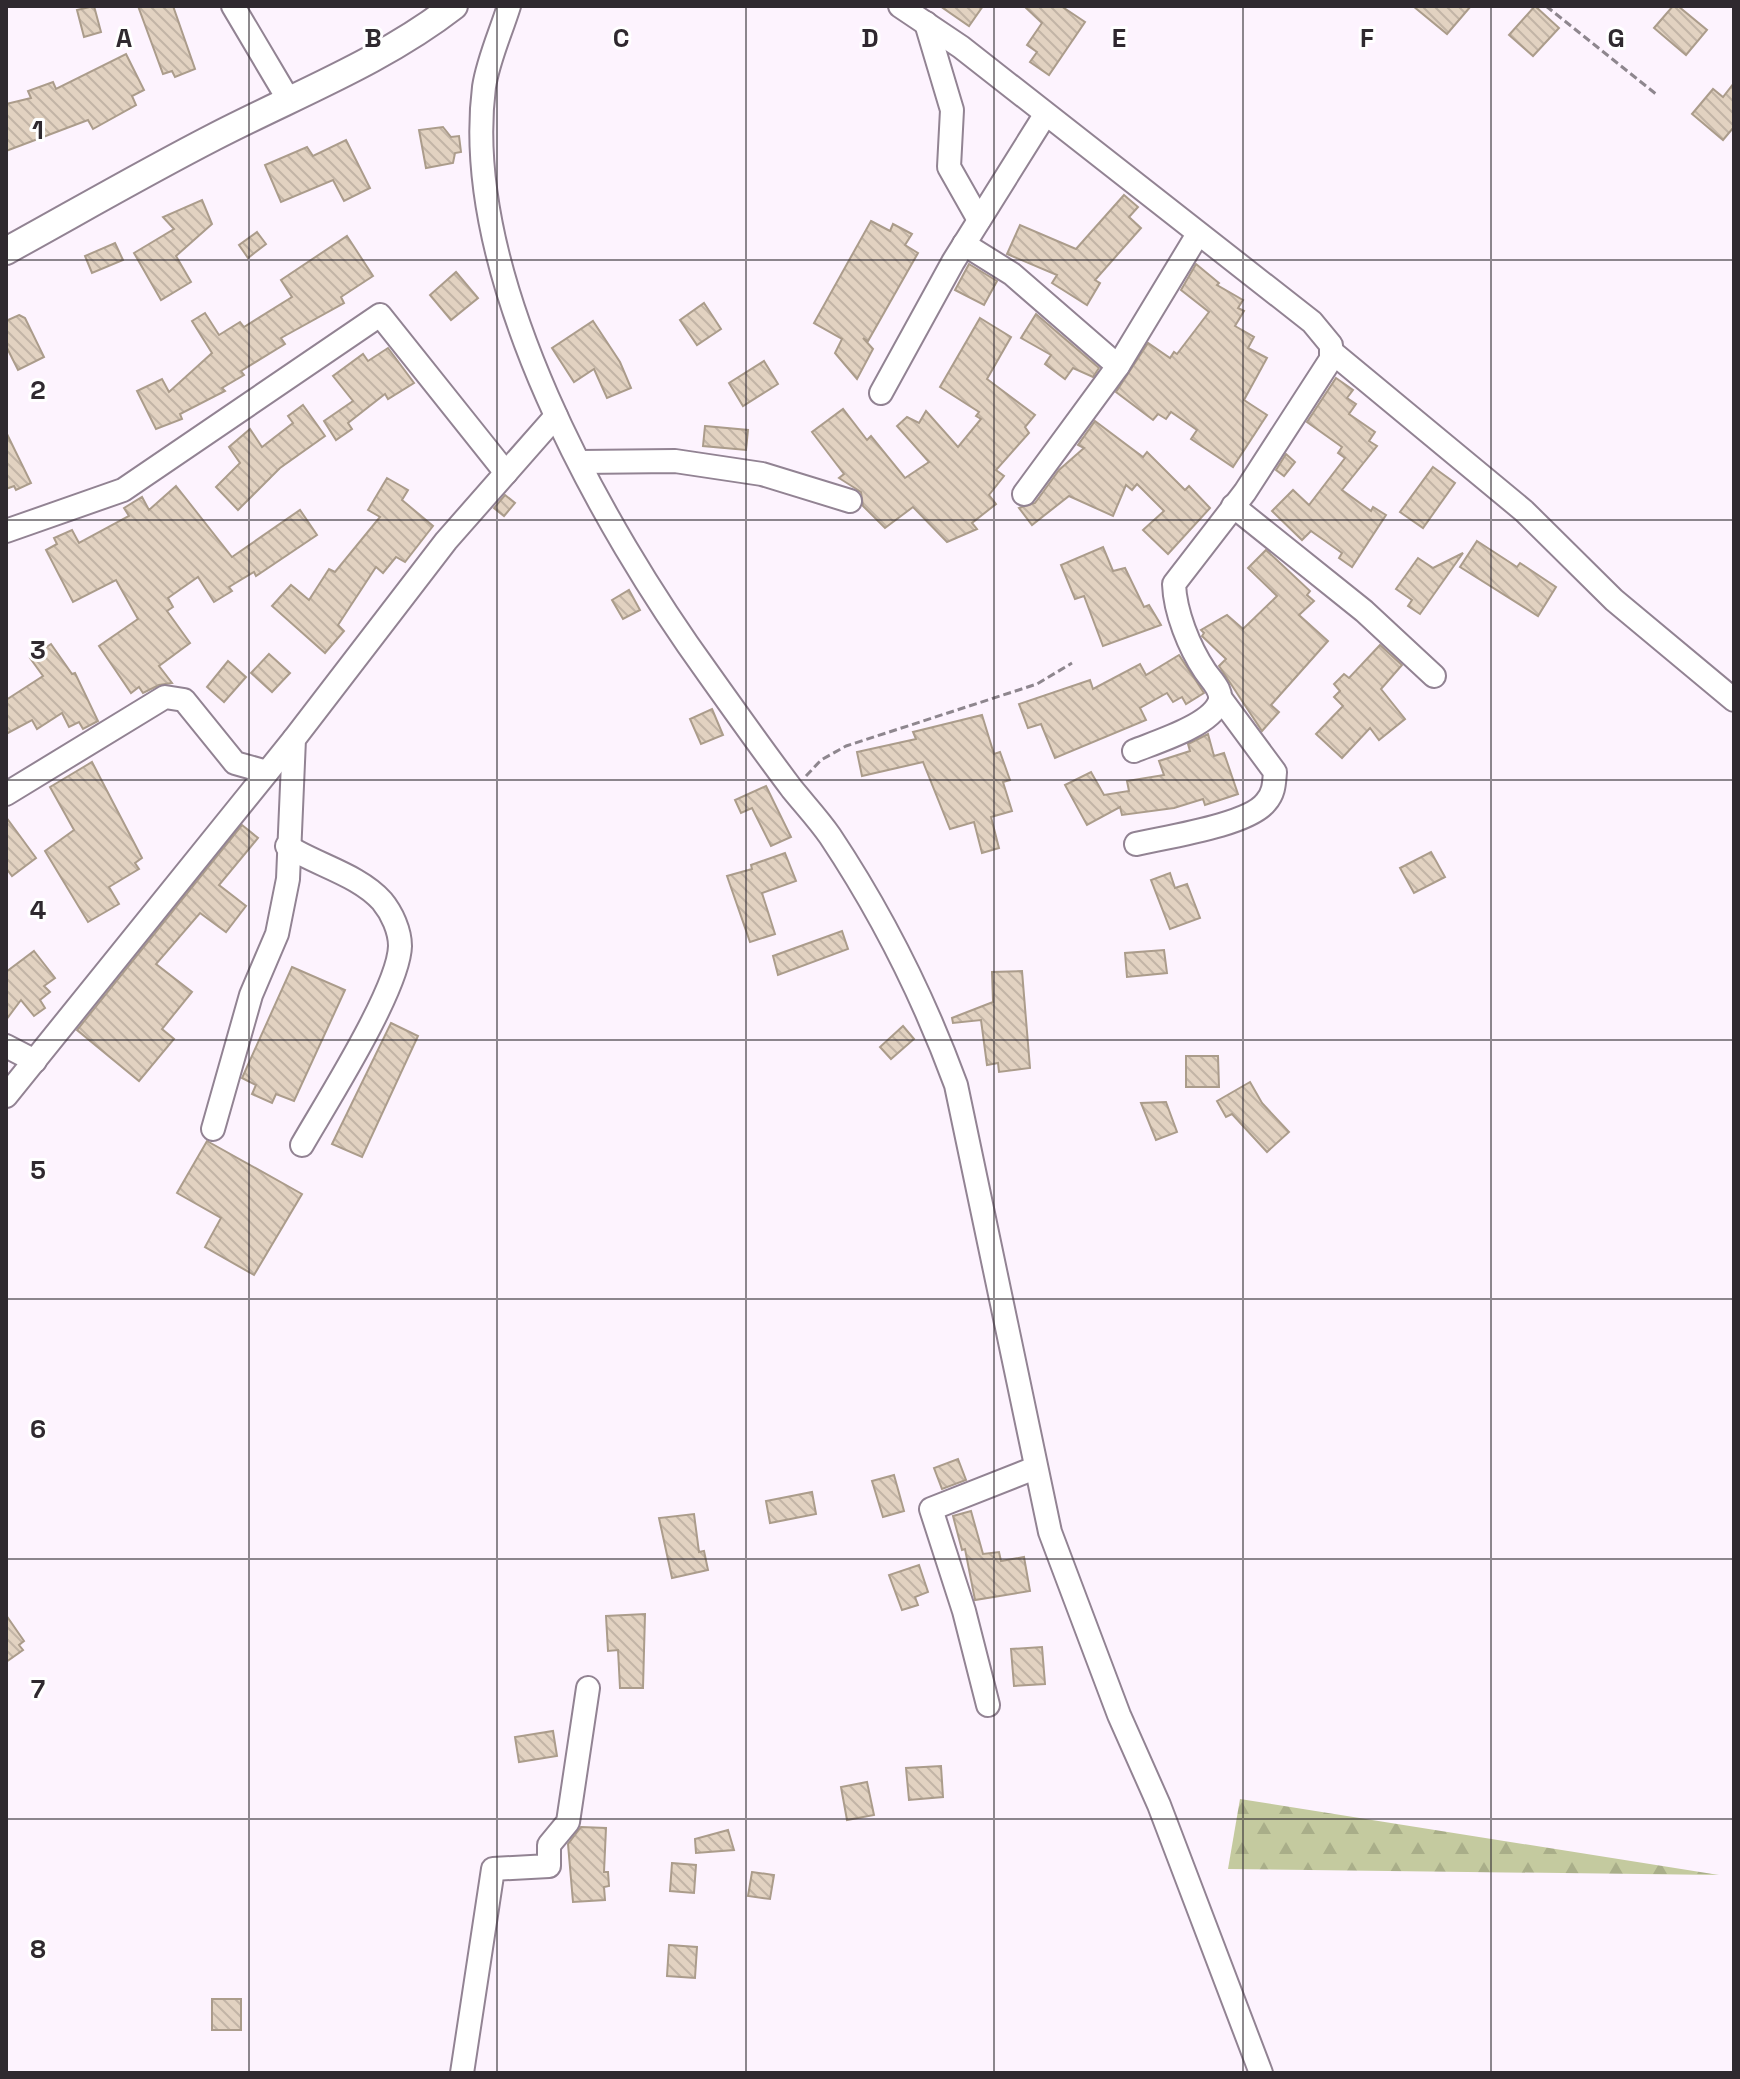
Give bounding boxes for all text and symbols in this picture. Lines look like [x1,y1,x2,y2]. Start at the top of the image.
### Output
text: A [116,21,133,55]
text: B [364,21,382,55]
text: C [613,21,629,55]
text: D [861,21,879,55]
text: E [1112,21,1126,55]
text: F [1360,21,1374,55]
text: G [1607,21,1625,55]
text: 1 [32,113,44,147]
text: 2 [30,373,46,407]
text: 3 [30,633,46,667]
text: 4 [30,893,46,927]
text: 5 [30,1153,46,1187]
text: 6 [30,1412,46,1446]
text: 7 [31,1672,45,1706]
text: 8 [30,1932,46,1966]

